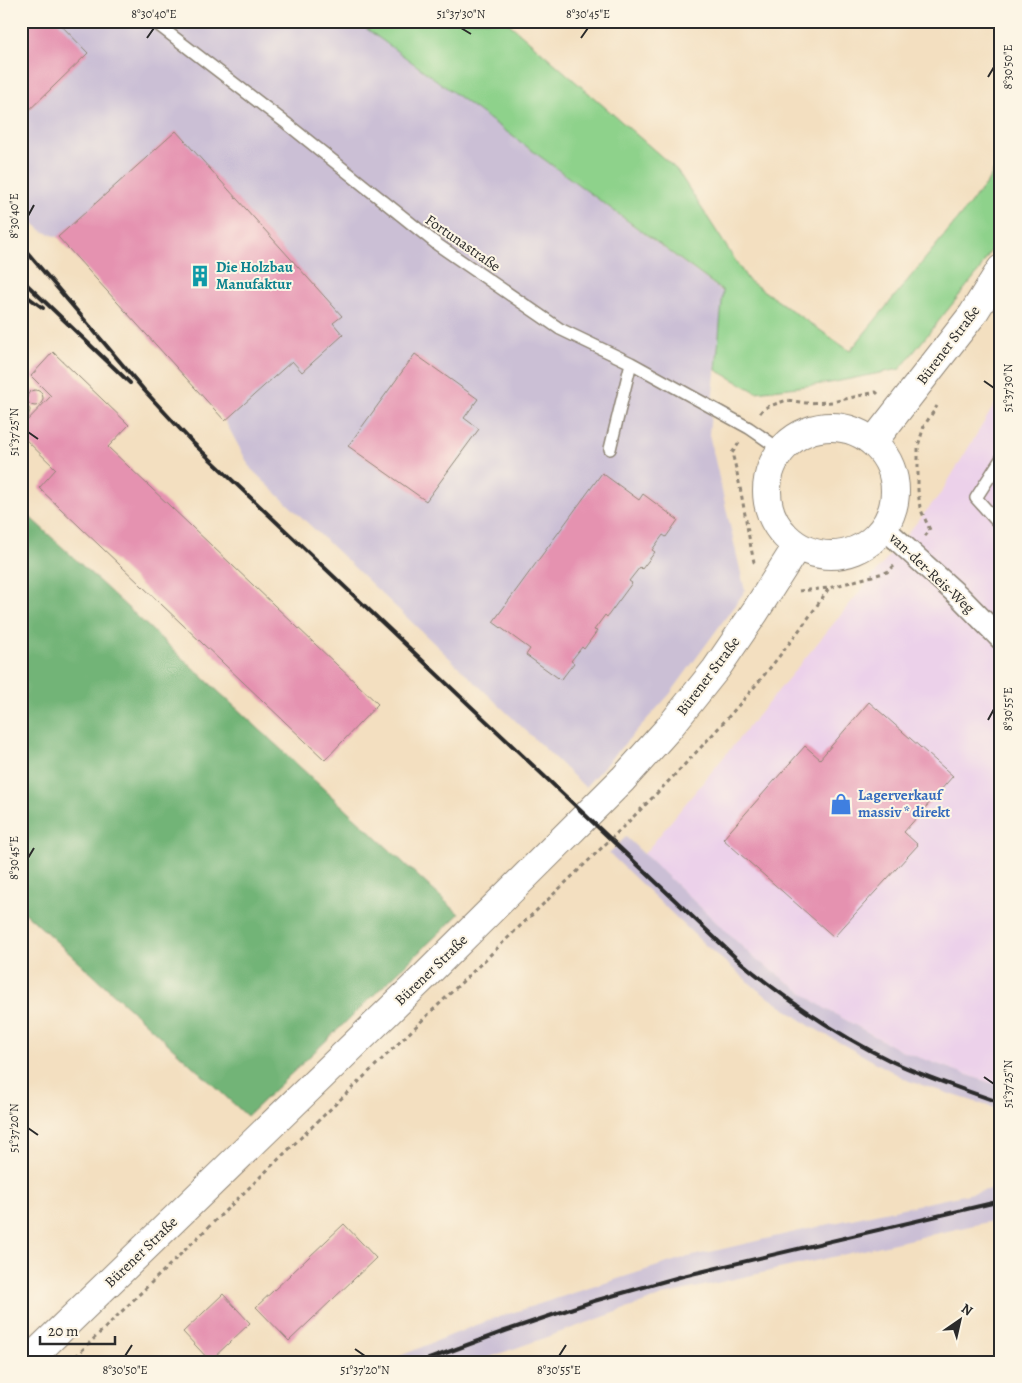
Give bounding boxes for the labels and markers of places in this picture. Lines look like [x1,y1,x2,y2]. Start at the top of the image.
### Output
place label: Die Holzbau Manufaktur [216,257,294,294]
building icon: Die Holzbau Manufaktur [187,263,213,289]
place label: Lagerverkauf massiv * direkt [858,785,950,822]
shop icon: Lagerverkauf massiv * direkt [828,791,854,817]

